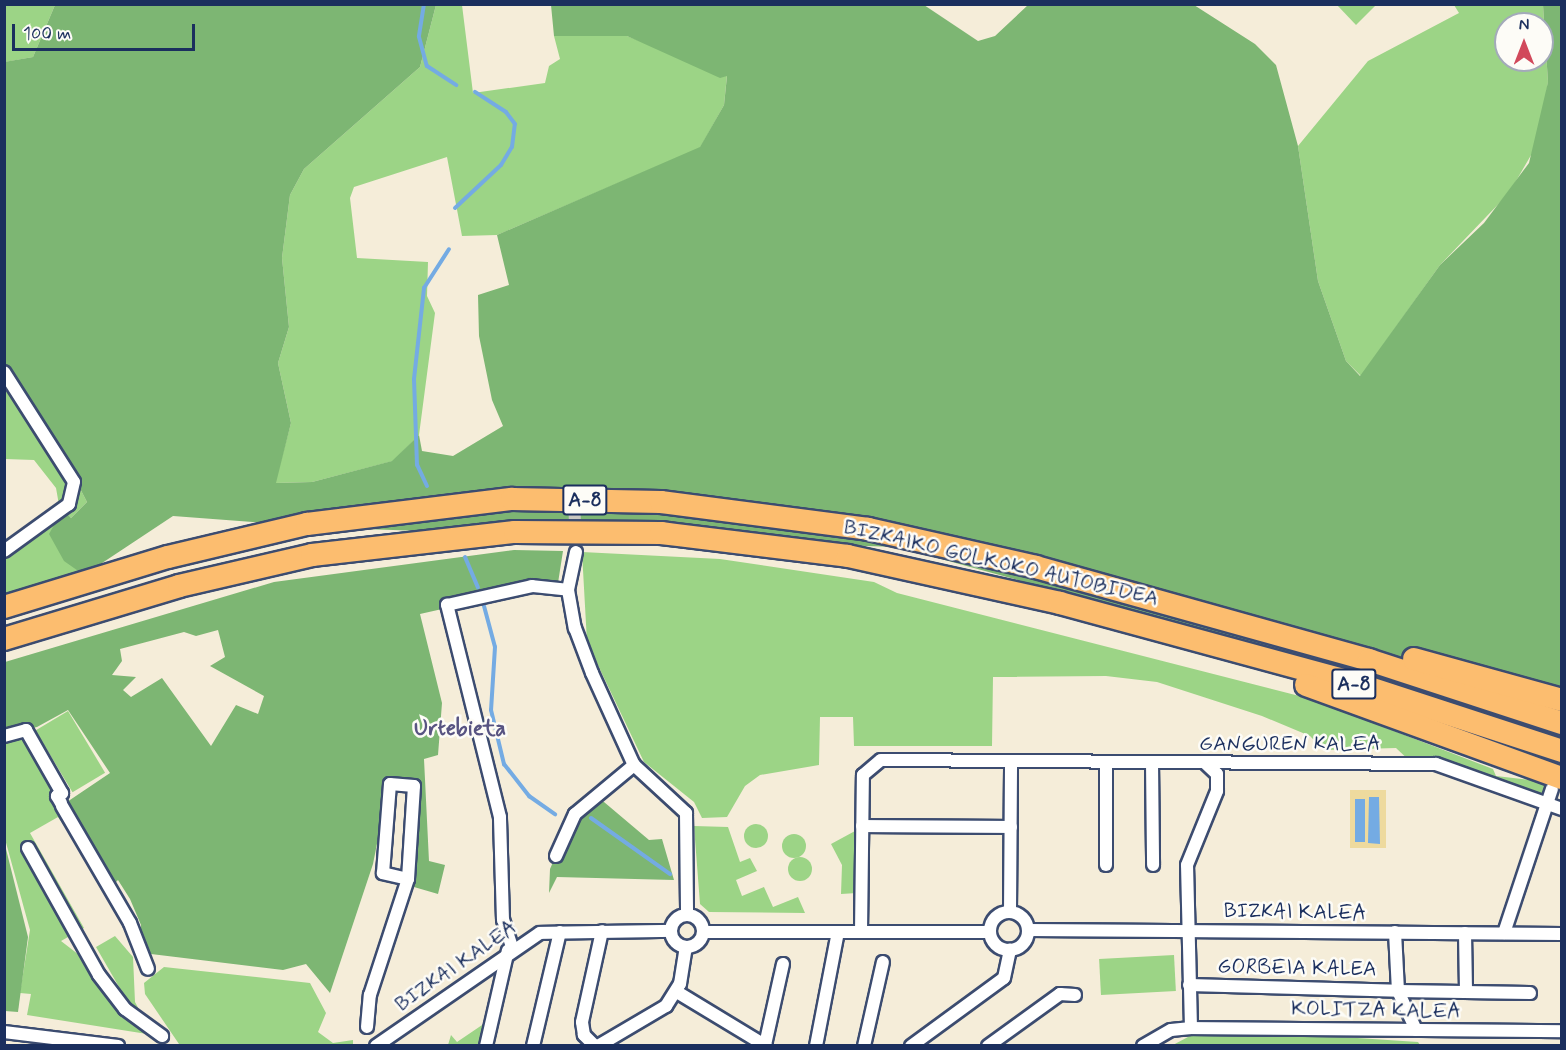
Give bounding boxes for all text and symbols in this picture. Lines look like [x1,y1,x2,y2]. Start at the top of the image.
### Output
scale bar [15,12,198,50]
north arrow [1494,12,1554,72]
text: N [1519,15,1529,36]
text: 100 m [23,22,71,46]
road number: A-8 [561,483,609,517]
street label: BIZKAIKO GOLKOKO AUTOBIDEA [842,515,1160,611]
road number: A-8 [1330,667,1378,701]
district label: Urtebieta [414,717,506,743]
street label: GANGUREN KALEA [1199,731,1381,757]
street label: BIZKAI KALEA [1223,898,1367,926]
street label: BIZKAI KALEA [390,915,522,1017]
street label: GORBEIA KALEA [1216,954,1378,982]
street label: KOLITZA KALEA [1291,996,1461,1024]

